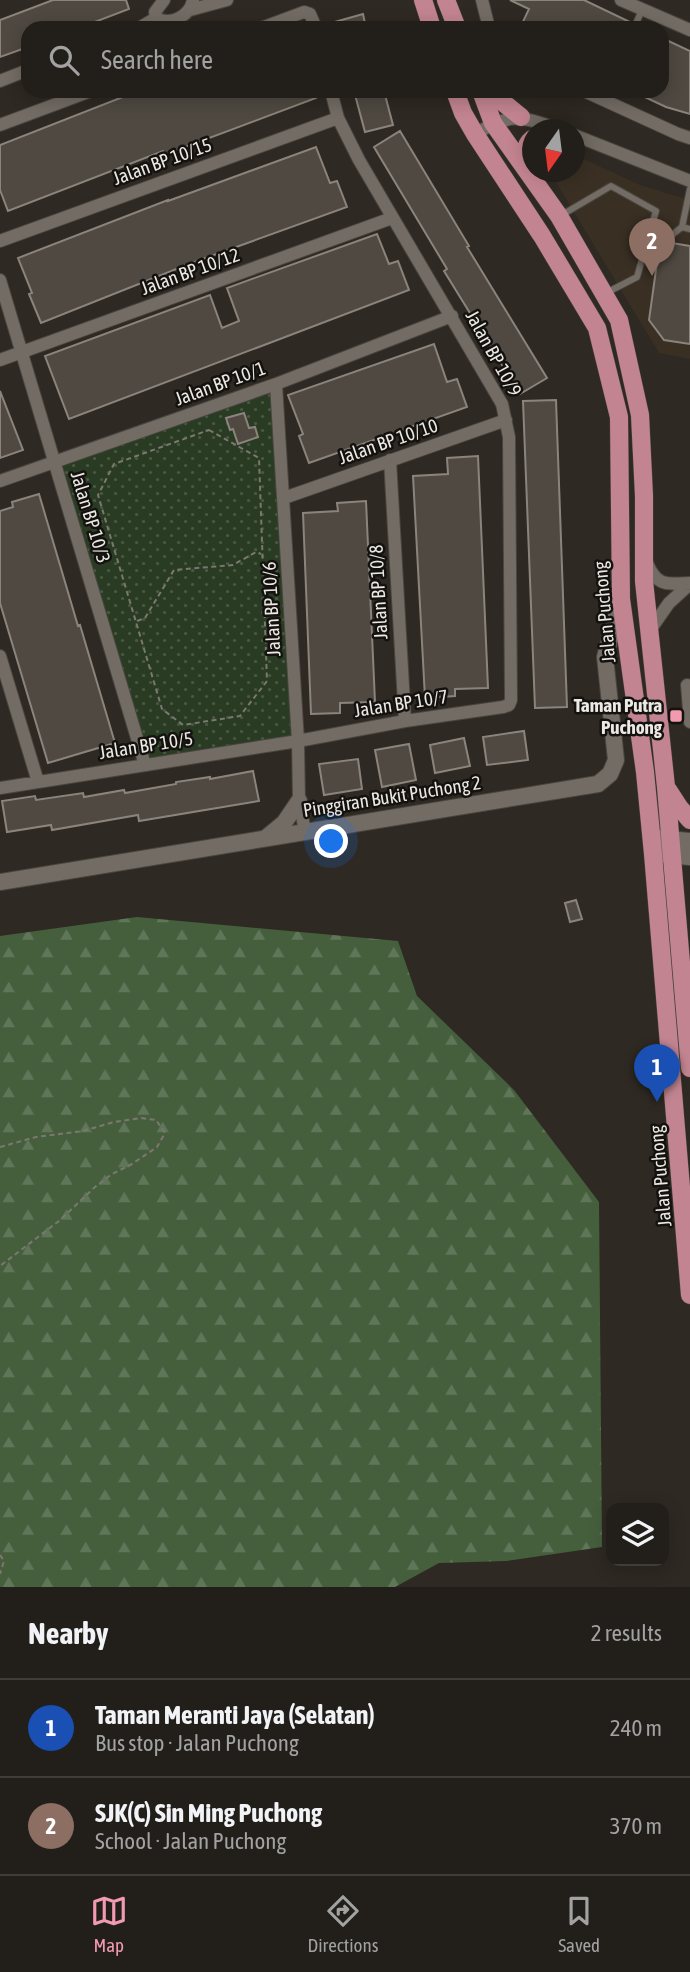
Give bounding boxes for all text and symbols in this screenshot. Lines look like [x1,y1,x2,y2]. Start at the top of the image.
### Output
search box [21,21,669,98]
icon: search [45,41,83,79]
text: Search here [101,45,213,75]
north arrow [522,119,585,182]
street label: Jalan BP 10/15 [110,133,214,189]
pin: 2 [629,218,675,276]
street label: Jalan BP 10/12 [138,243,242,299]
street label: Jalan BP 10/9 [461,306,527,400]
street label: Jalan BP 10/1 [172,356,268,410]
street label: Jalan BP 10/10 [335,414,441,468]
street label: Jalan BP 10/3 [67,468,115,566]
street label: Jalan BP 10/8 [365,544,391,640]
street label: Jalan Puchong [589,560,619,664]
street label: Jalan BP 10/6 [258,561,284,657]
street label: Jalan BP 10/7 [352,685,450,721]
place label: Taman Putra Puchong [574,694,663,738]
marker: Taman Putra Puchong [668,708,684,724]
street label: Jalan BP 10/5 [97,727,195,763]
street label: Pinggiran Bukit Puchong 2 [302,771,482,821]
your location [314,824,348,858]
pin: 1 [634,1044,680,1102]
street label: Jalan Puchong [645,1124,675,1228]
map controls [606,1503,669,1566]
button: layers [606,1503,669,1566]
text: Nearby [28,1616,108,1650]
text: 2 results [591,1620,662,1646]
text: Taman Meranti Jaya (Selatan) [95,1700,375,1730]
text: 1 [46,1715,56,1741]
text: 240 m [610,1715,662,1741]
text: Bus stop · Jalan Puchong [95,1730,299,1756]
text: SJK(C) Sin Ming Puchong [95,1798,322,1828]
text: 2 [46,1813,56,1839]
text: 370 m [610,1813,662,1839]
text: School · Jalan Puchong [95,1828,286,1854]
tab: Map [90,1892,128,1956]
tab: Directions [308,1892,378,1956]
tab: Saved [558,1892,600,1956]

